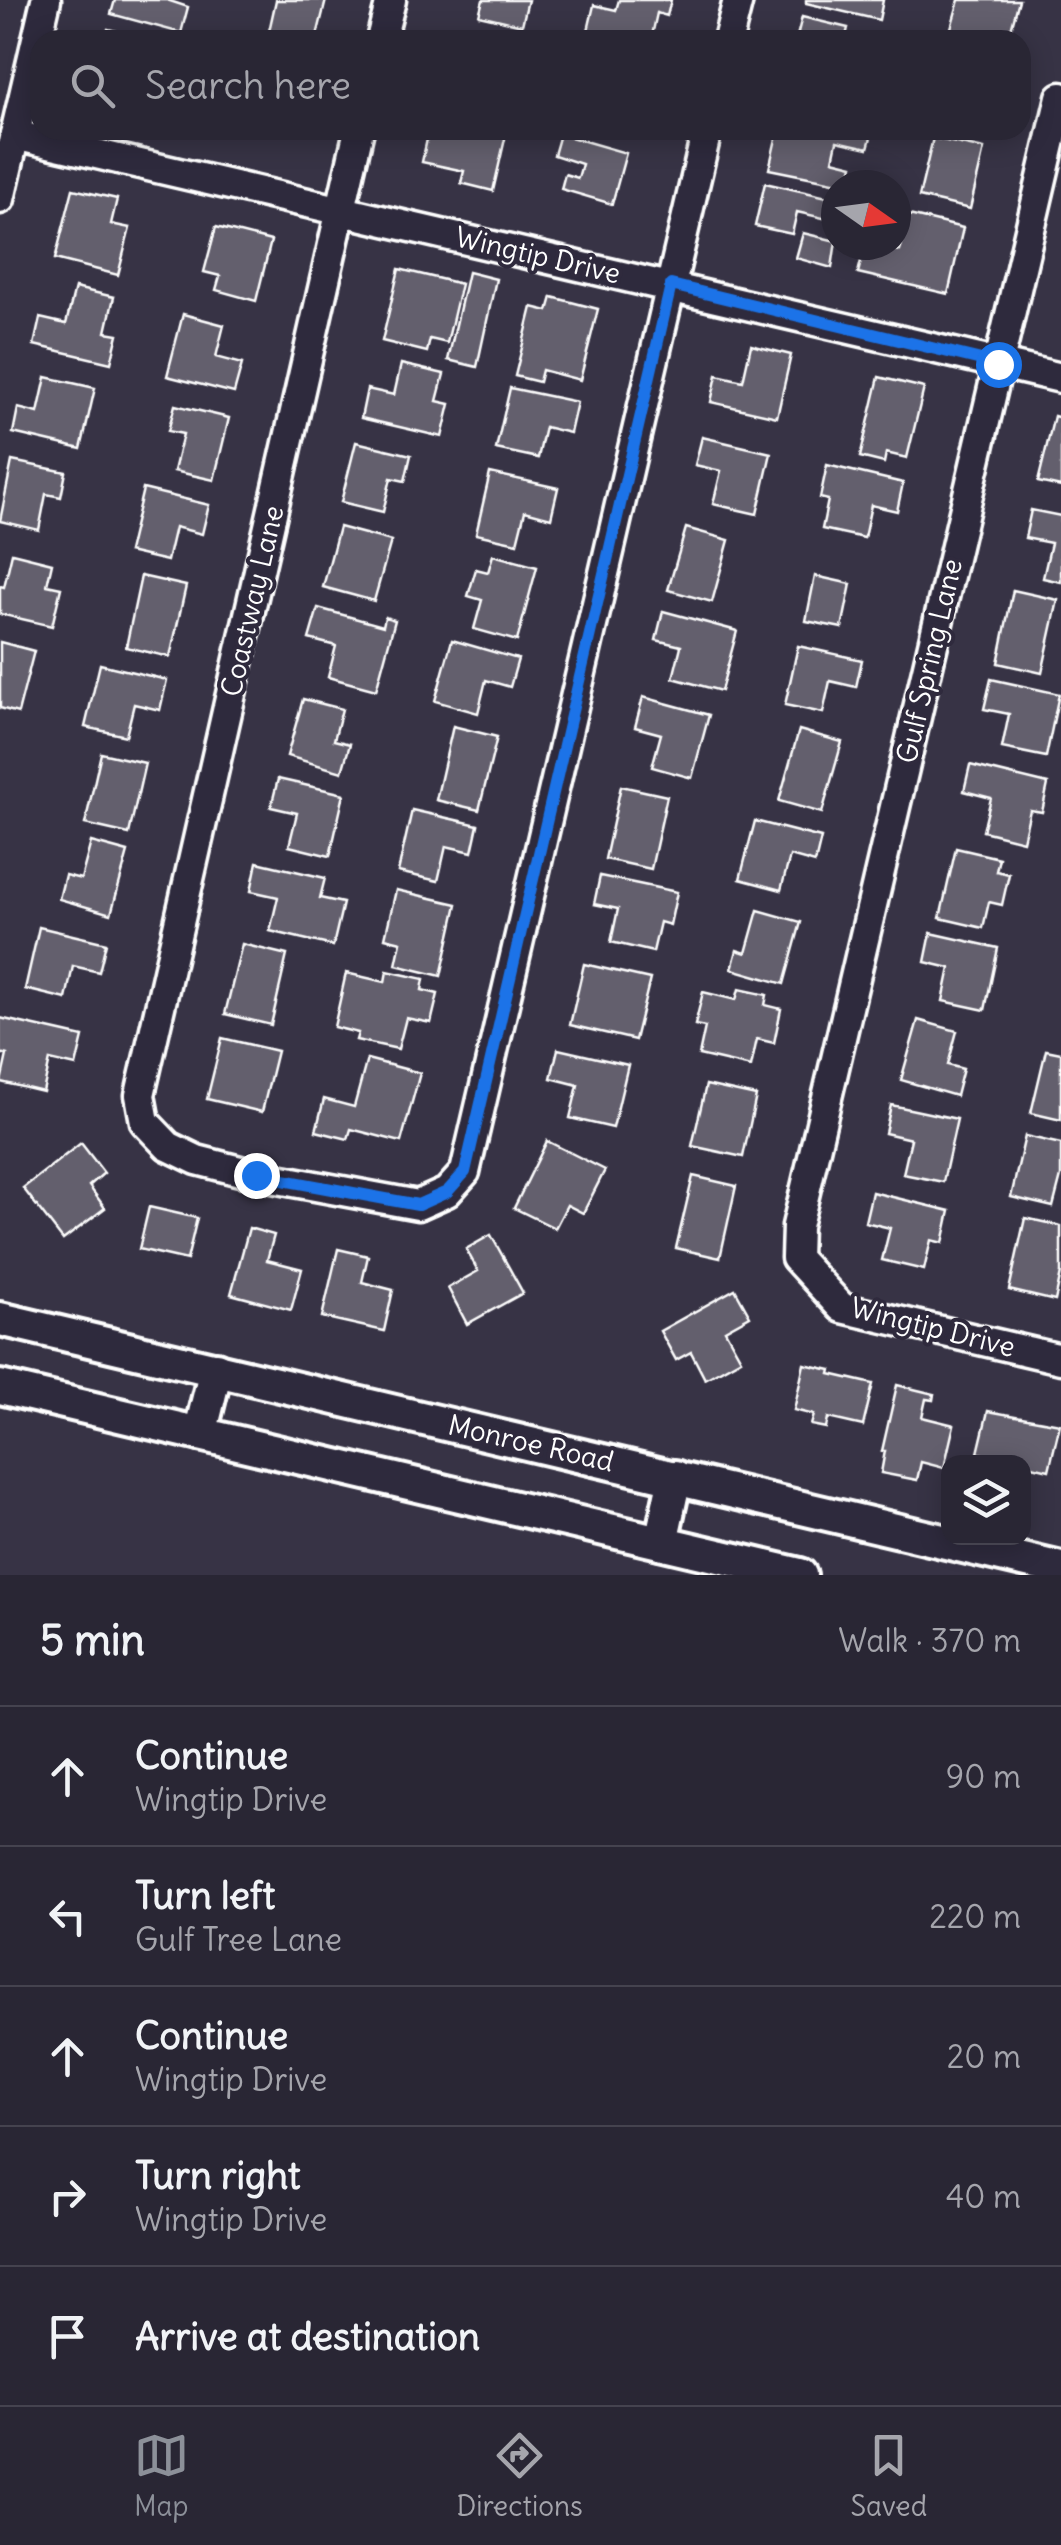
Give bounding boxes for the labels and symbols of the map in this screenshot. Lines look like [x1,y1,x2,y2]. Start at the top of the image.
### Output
north arrow [821,170,911,260]
street label: Wingtip Drive [452,219,624,291]
route start [976,342,1022,388]
street label: Coastway Lane [213,502,291,700]
street label: Gulf Spring Lane [888,555,970,767]
route end [234,1153,280,1199]
street label: Wingtip Drive [847,1289,1019,1365]
street label: Monroe Road [445,1406,617,1480]

